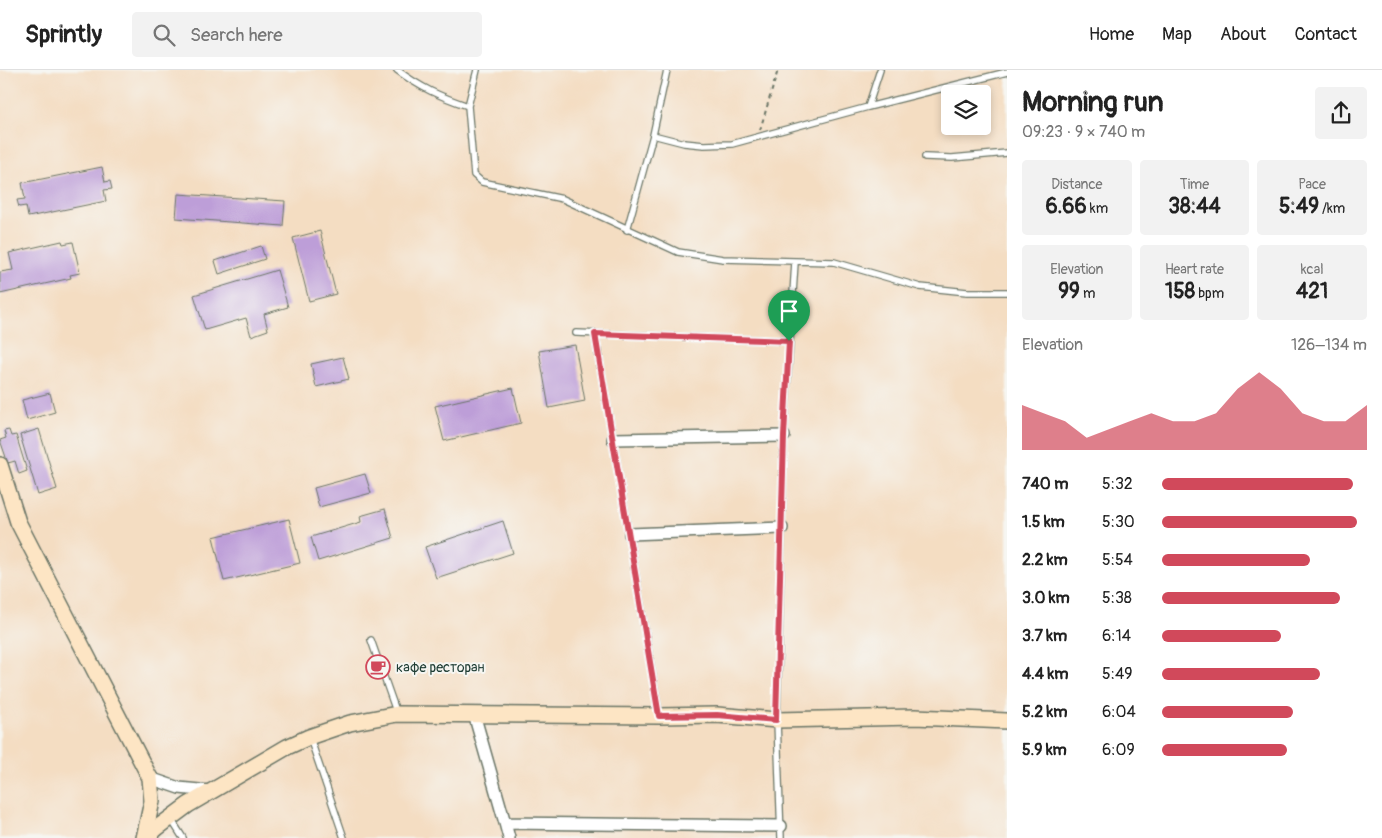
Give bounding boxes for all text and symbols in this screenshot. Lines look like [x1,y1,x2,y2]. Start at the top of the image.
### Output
search box [132,12,482,57]
text: Sprintly [25,20,102,49]
icon: search [150,21,178,49]
text: Search here [190,23,283,47]
text: Home [1089,23,1134,46]
text: Map [1162,23,1192,46]
text: About [1220,23,1266,46]
text: Contact [1294,23,1357,46]
map controls [941,85,991,135]
button: layers [941,85,991,135]
text: Morning run [1022,85,1164,120]
button: share [1315,87,1367,139]
text: 09:23 · 9 × 740 m [1022,122,1145,142]
text: Distance [1051,176,1102,193]
text: Time [1180,176,1209,193]
text: Pace [1298,176,1326,193]
text: 6.66 [1046,193,1087,220]
text: 38:44 [1168,193,1221,220]
text: 5:49 [1279,193,1319,220]
text: km [1087,200,1108,217]
text: /km [1319,200,1345,217]
text: Elevation [1050,261,1104,278]
text: Heart rate [1165,261,1224,278]
text: kcal [1301,261,1324,278]
text: 99 [1058,278,1080,305]
text: 158 [1165,278,1195,305]
text: 421 [1296,278,1328,305]
text: m [1080,285,1095,302]
text: bpm [1195,285,1224,302]
pin [768,290,810,341]
icon: arrive [775,297,803,325]
text: Elevation [1022,335,1083,355]
text: 126–134 m [1291,335,1367,355]
text: 740 m [1022,474,1068,494]
text: 5:32 [1102,474,1133,494]
text: 1.5 km [1022,512,1065,532]
text: 5:30 [1102,512,1135,532]
text: 2.2 km [1022,550,1068,570]
text: 5:54 [1102,550,1133,570]
text: 3.0 km [1022,588,1070,608]
text: 5:38 [1102,588,1132,608]
text: 3.7 km [1022,626,1067,646]
text: 6:14 [1102,626,1131,646]
cafe icon: кафе ресторан [365,654,391,680]
place label: кафе ресторан [396,659,485,676]
text: 4.4 km [1022,664,1068,684]
text: 5:49 [1102,664,1132,684]
text: 5.2 km [1022,702,1067,722]
text: 6:04 [1102,702,1136,722]
text: 5.9 km [1022,740,1067,760]
text: 6:09 [1102,740,1135,760]

